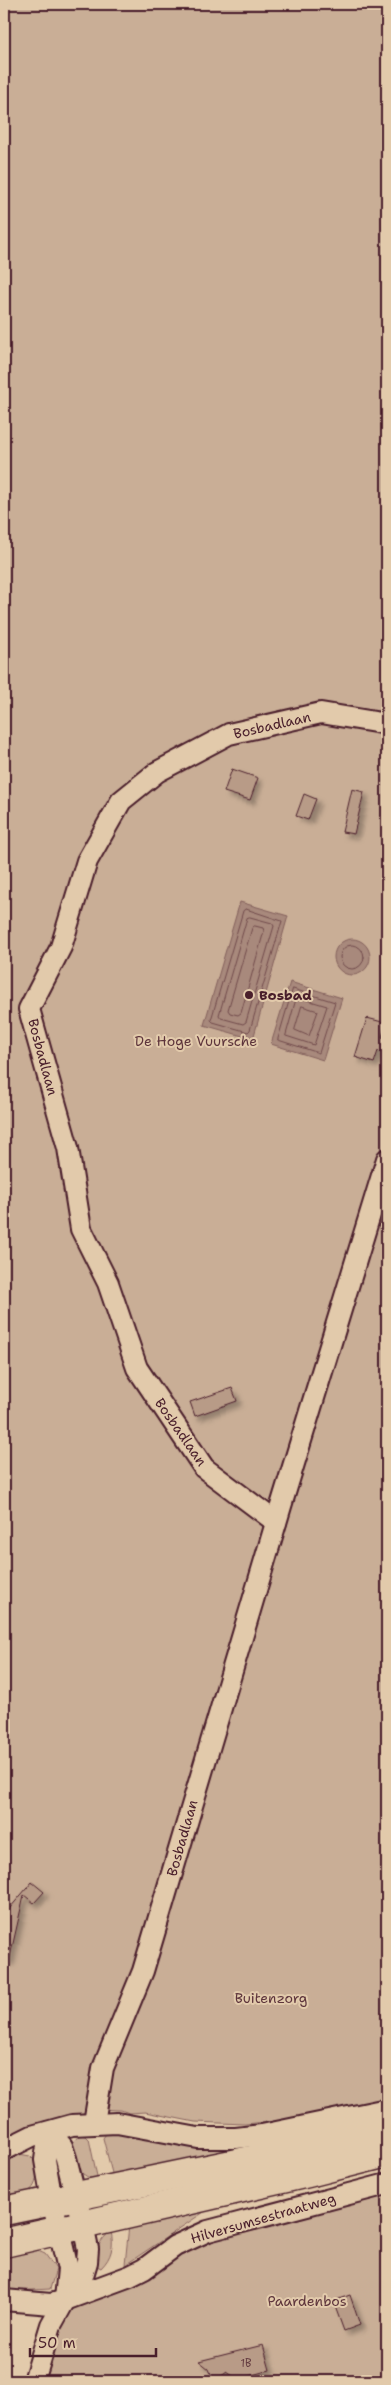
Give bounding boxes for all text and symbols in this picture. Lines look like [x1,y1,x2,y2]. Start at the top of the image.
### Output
street label: Bosbadlaan [232,707,313,743]
place label: Bosbad [259,986,312,1004]
marker: Bosbad [243,989,255,1001]
street label: Bosbadlaan [24,1017,62,1098]
park label: De Hoge Vuursche [135,1032,257,1050]
street label: Bosbadlaan [151,1395,211,1470]
street label: Bosbadlaan [162,1797,202,1878]
park label: Buitenzorg [235,1989,307,2007]
street label: Hilversumsestraatweg [188,2189,338,2247]
park label: Paardenbos [267,2292,347,2310]
scale bar [30,2325,156,2357]
text: 50 m [38,2333,76,2353]
house number: 1B [240,2356,252,2371]

